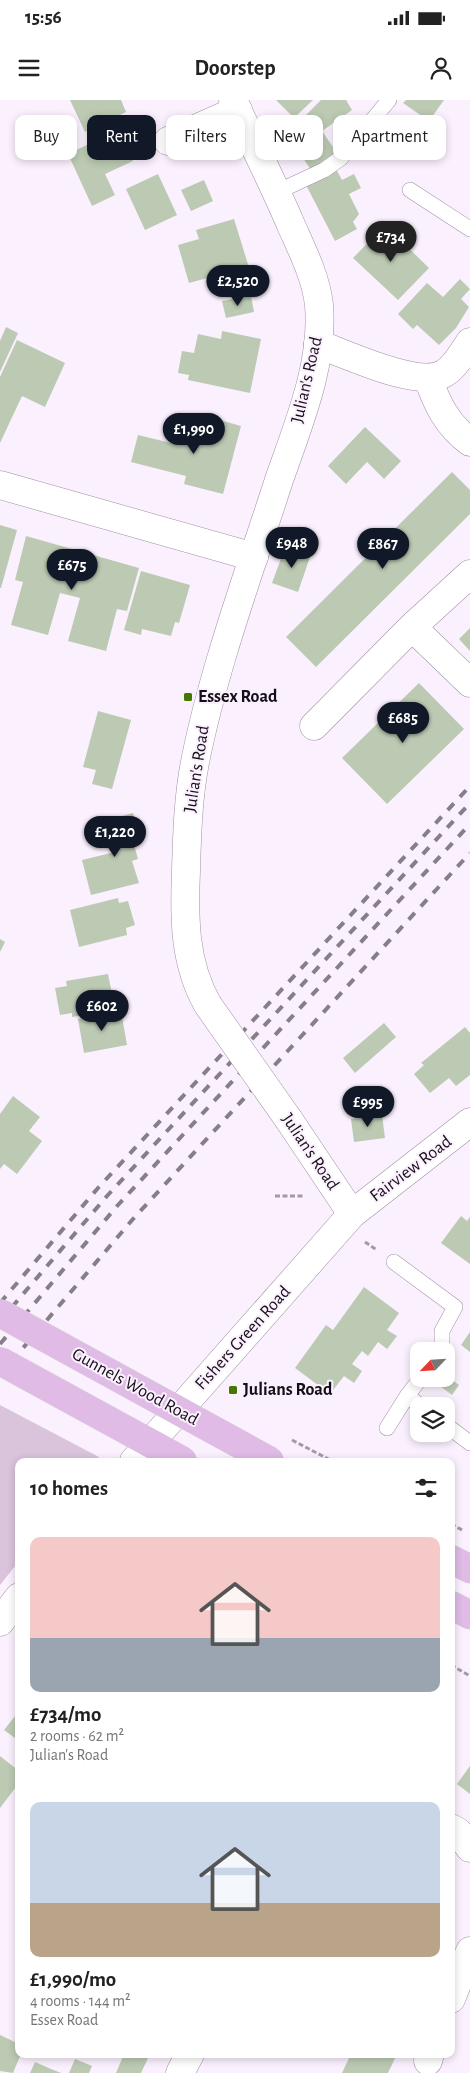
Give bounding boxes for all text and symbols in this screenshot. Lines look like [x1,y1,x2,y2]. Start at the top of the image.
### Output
text: 15:56 [25,8,62,27]
icon: menu [15,54,43,82]
icon: person [427,54,455,82]
text: Doorstep [194,57,276,79]
chip: Buy [15,115,77,160]
chip: Rent [87,115,156,160]
chip: Filters [166,115,245,160]
chip: New [255,115,323,160]
chip: Apartment [333,115,446,160]
pin: £734 [361,220,421,263]
text: £734 [377,229,406,245]
pin: £2,520 [197,264,279,307]
text: £2,520 [217,273,259,289]
street label: Julian's Road [288,335,326,425]
pin: £1,990 [153,412,235,455]
text: £1,990 [174,421,214,437]
pin: £948 [262,526,322,569]
pin: £867 [353,528,413,570]
text: £948 [277,535,307,551]
text: £867 [368,536,398,552]
pin: £675 [42,548,102,591]
text: £675 [58,557,86,573]
place label: Essex Road [198,688,278,706]
marker: Essex Road [182,691,194,703]
pin: £685 [373,702,433,744]
text: £685 [388,710,418,726]
street label: Julian's Road [181,724,213,814]
pin: £1,220 [74,816,156,858]
text: £1,220 [95,824,135,840]
pin: £602 [72,990,132,1032]
text: £602 [87,998,117,1014]
pin: £995 [338,1086,398,1128]
text: £995 [353,1094,383,1110]
street label: Julian's Road [278,1110,342,1194]
street label: Fairview Road [367,1133,455,1205]
street label: Fishers Green Road [192,1283,294,1393]
north arrow [410,1342,455,1388]
map controls [410,1342,455,1442]
street label: Gunnels Wood Road [69,1345,201,1429]
place label: Julians Road [243,1381,333,1399]
marker: Julians Road [227,1384,239,1396]
button: layers [410,1397,455,1442]
icon: filters [412,1474,440,1502]
text: 10 homes [30,1478,108,1499]
icon: home [190,1569,280,1659]
text: £734/mo [30,1704,101,1725]
text: 2 rooms · 62 m² [30,1728,124,1744]
text: Julian's Road [30,1747,108,1763]
icon: home [190,1834,280,1924]
text: £1,990/mo [30,1969,116,1990]
text: 4 rooms · 144 m² [30,1993,131,2009]
text: Essex Road [30,2012,98,2028]

